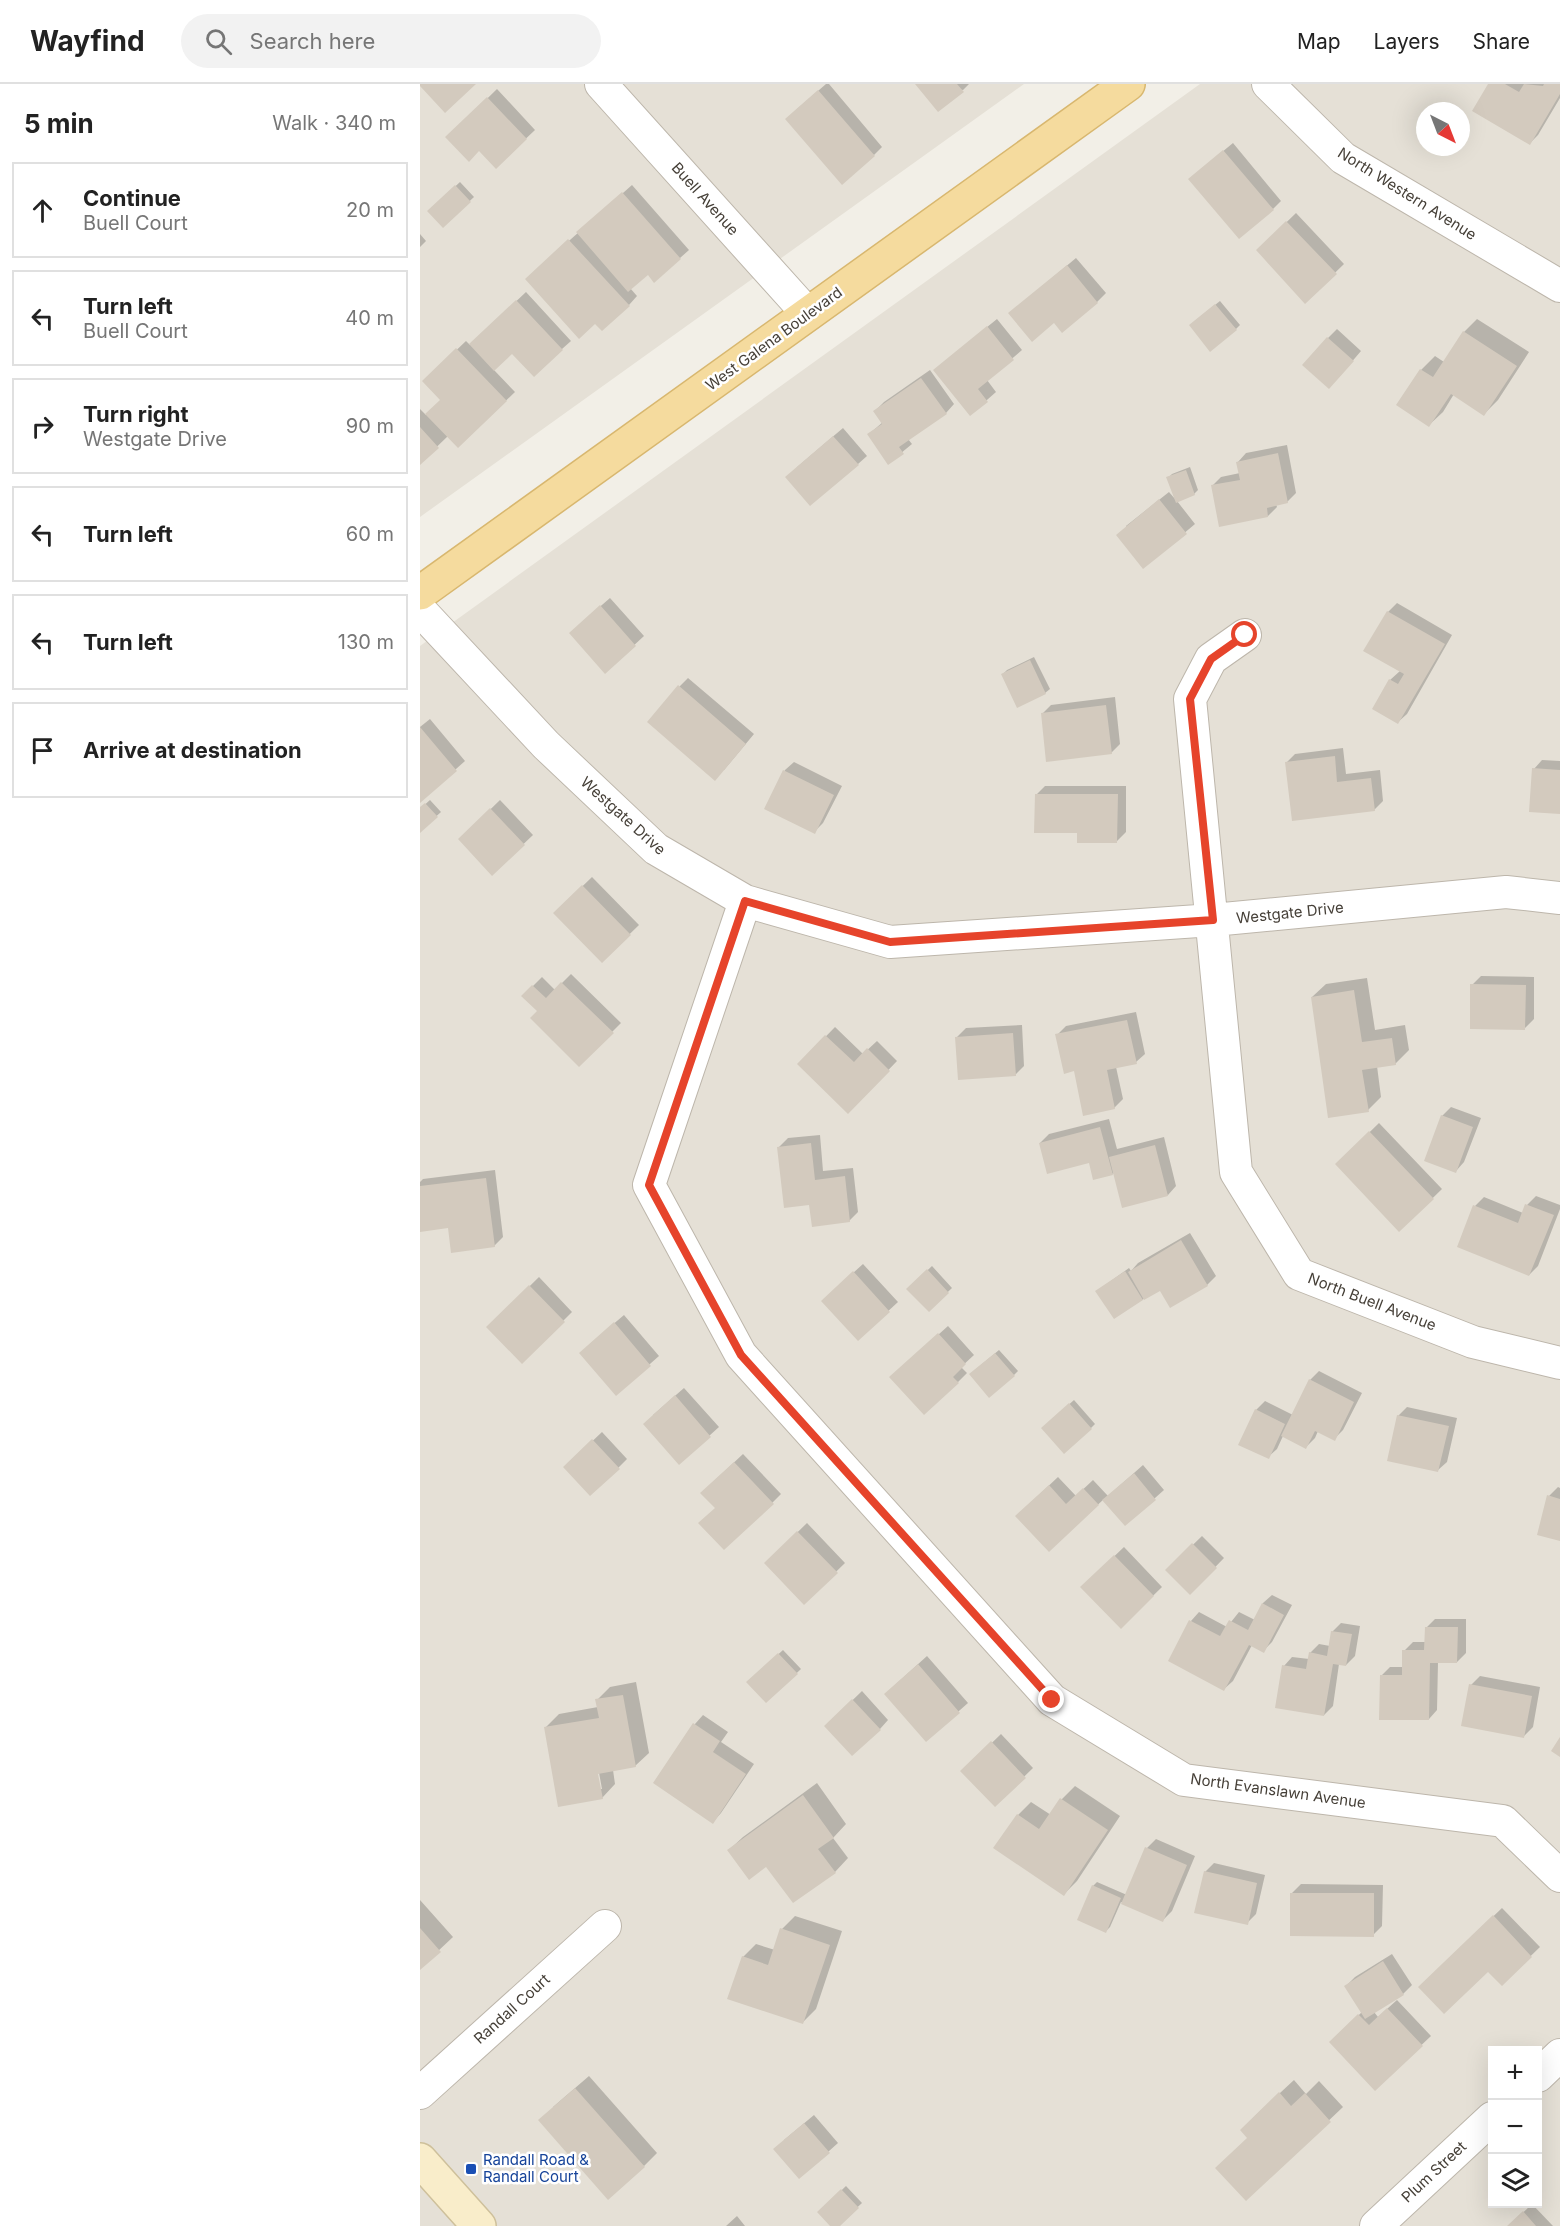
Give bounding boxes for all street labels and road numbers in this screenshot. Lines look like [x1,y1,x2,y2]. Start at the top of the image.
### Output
street label: North Western Avenue [1334,143,1480,244]
street label: Buell Avenue [668,158,743,239]
street label: West Galena Boulevard [702,283,846,395]
street label: Westgate Drive [577,772,670,859]
street label: Westgate Drive [1235,897,1345,928]
street label: North Buell Avenue [1305,1268,1439,1335]
street label: North Evanslawn Avenue [1189,1769,1367,1812]
street label: Randall Court [470,1970,554,2048]
street label: Plum Street [1397,2137,1470,2206]

